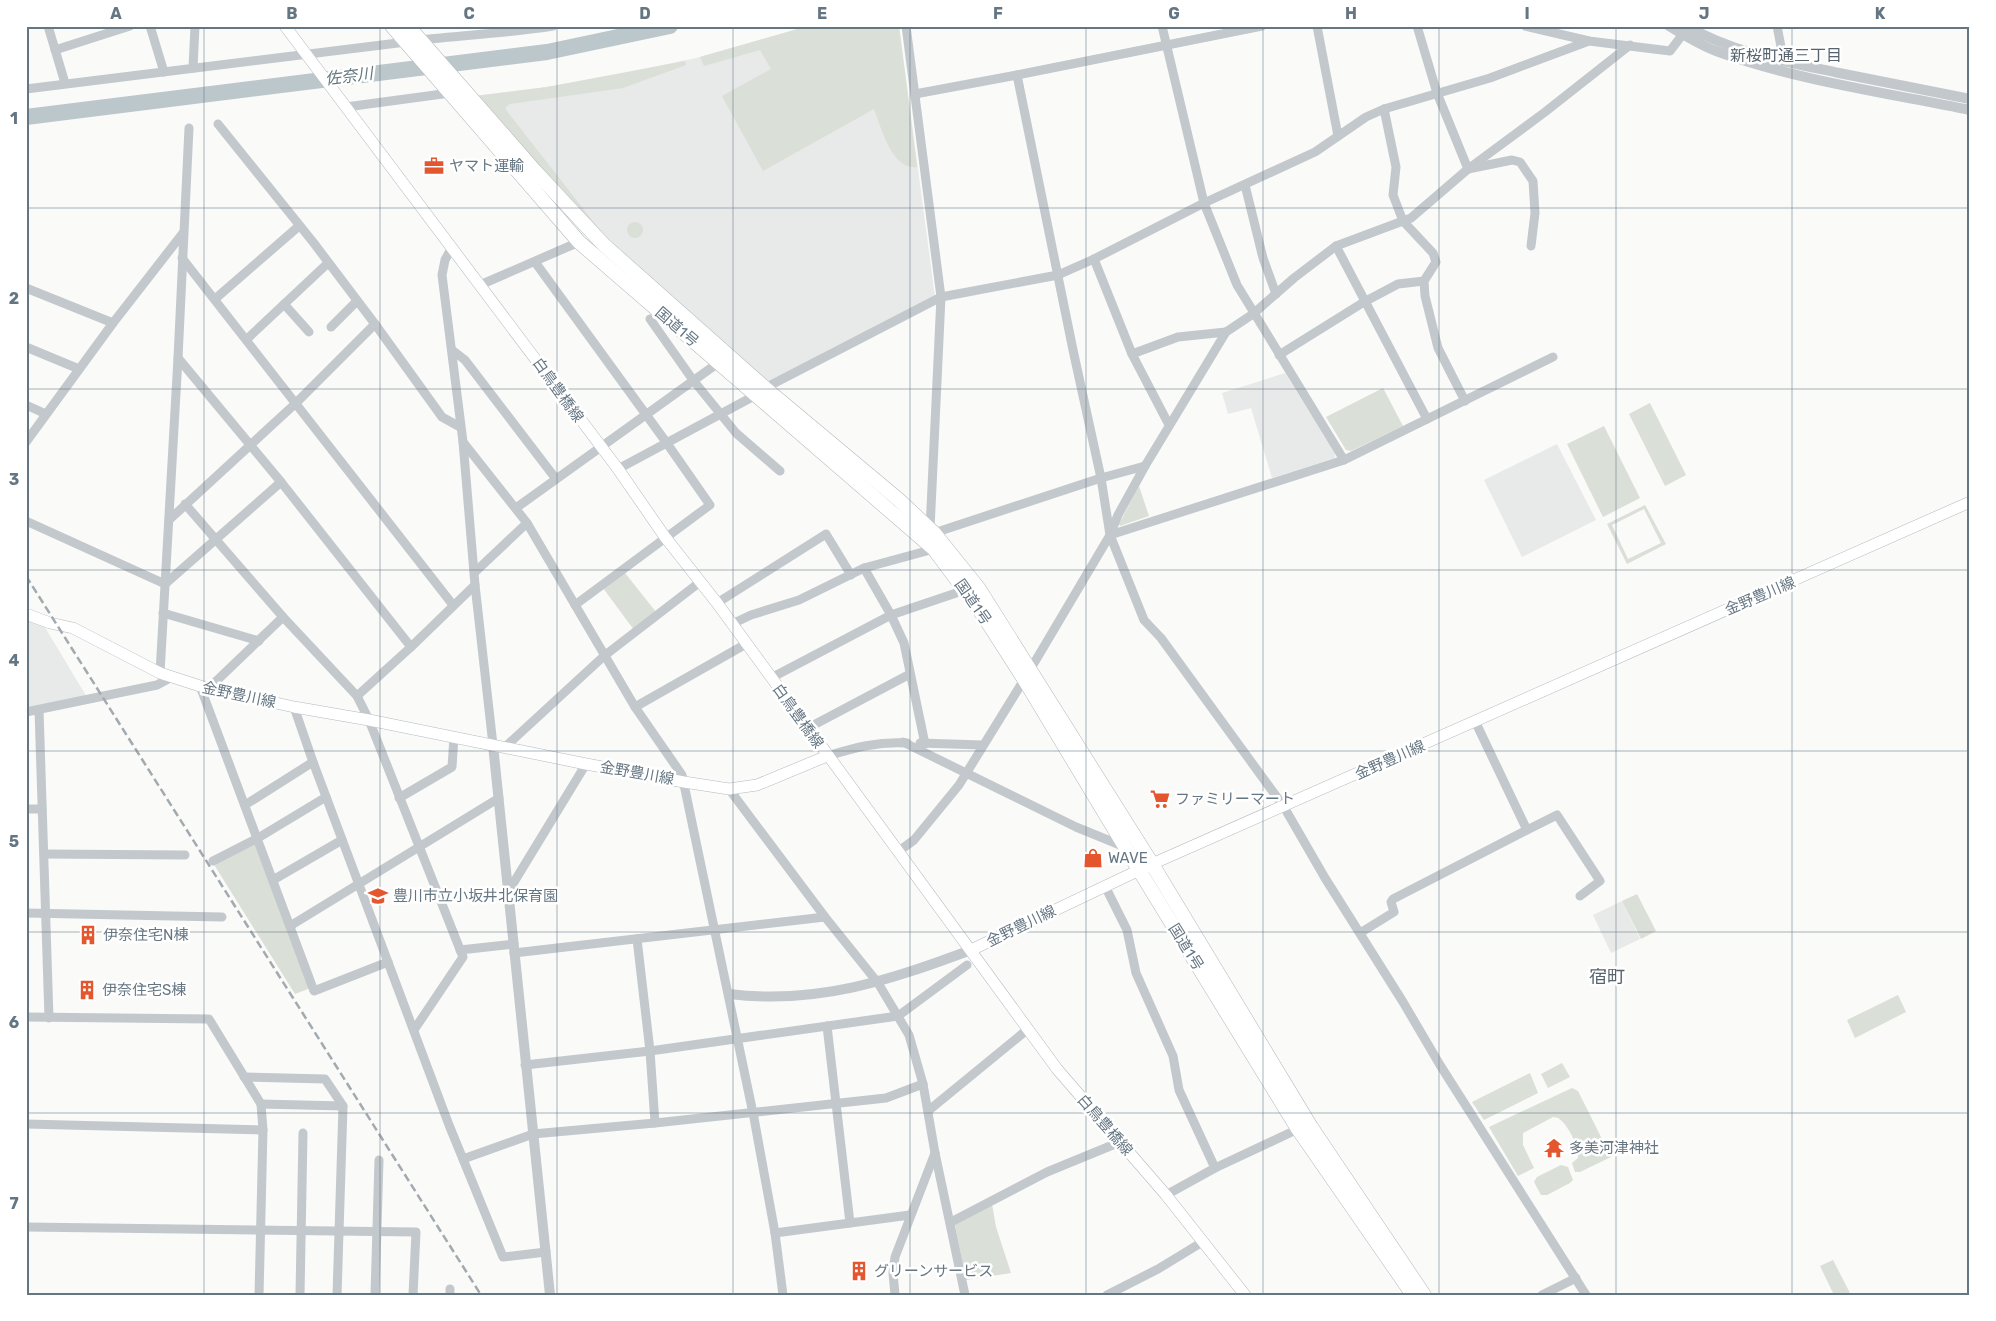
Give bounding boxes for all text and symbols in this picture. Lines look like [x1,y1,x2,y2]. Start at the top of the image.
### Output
text: A [110,4,122,23]
text: B [286,4,298,23]
text: C [463,4,475,23]
text: D [639,4,651,23]
text: E [817,4,827,23]
text: F [993,4,1003,23]
text: G [1168,4,1180,23]
text: H [1345,4,1357,23]
text: I [1524,4,1530,23]
text: J [1699,4,1709,23]
text: K [1875,4,1886,23]
district label: 新桜町通三丁目 [1730,46,1842,65]
water label: 佐奈川 [324,63,376,88]
text: 1 [10,109,18,128]
office icon: ヤマト運輸 [423,155,445,177]
place label: ヤマト運輸 [449,157,524,175]
text: 2 [9,289,19,308]
street label: 国道1号 [652,303,702,351]
street label: 白鳥豊橋線 [529,354,587,426]
text: 3 [9,470,19,489]
street label: 金野豊川線 [1722,573,1798,619]
street label: 国道1号 [951,576,995,628]
text: 4 [9,651,20,670]
street label: 金野豊川線 [200,678,278,712]
street label: 白鳥豊橋線 [769,680,827,752]
street label: 金野豊川線 [1352,737,1428,783]
street label: 金野豊川線 [598,758,676,788]
supermarket icon: ファミリーマート [1149,788,1171,810]
place label: ファミリーマート [1175,790,1295,808]
text: 5 [9,832,19,851]
shop icon: WAVE [1082,847,1104,869]
place label: WAVE [1108,849,1148,867]
school or university icon: 豊川市立小坂井北保育園 [367,885,389,907]
place label: 豊川市立小坂井北保育園 [393,887,558,905]
street label: 金野豊川線 [983,901,1059,951]
street label: 国道1号 [1165,920,1207,974]
building icon: 伊奈住宅N棟 [77,924,99,946]
place label: 伊奈住宅N棟 [103,926,188,944]
district label: 宿町 [1589,966,1625,988]
building icon: 伊奈住宅S棟 [76,979,98,1001]
place label: 伊奈住宅S棟 [102,981,186,999]
text: 6 [9,1013,19,1032]
street label: 白鳥豊橋線 [1074,1091,1136,1159]
temple icon: 多美河津神社 [1543,1137,1565,1159]
place label: 多美河津神社 [1569,1139,1659,1157]
text: 7 [9,1194,19,1213]
building icon: グリーンサービス [848,1260,870,1282]
place label: グリーンサービス [874,1262,993,1280]

